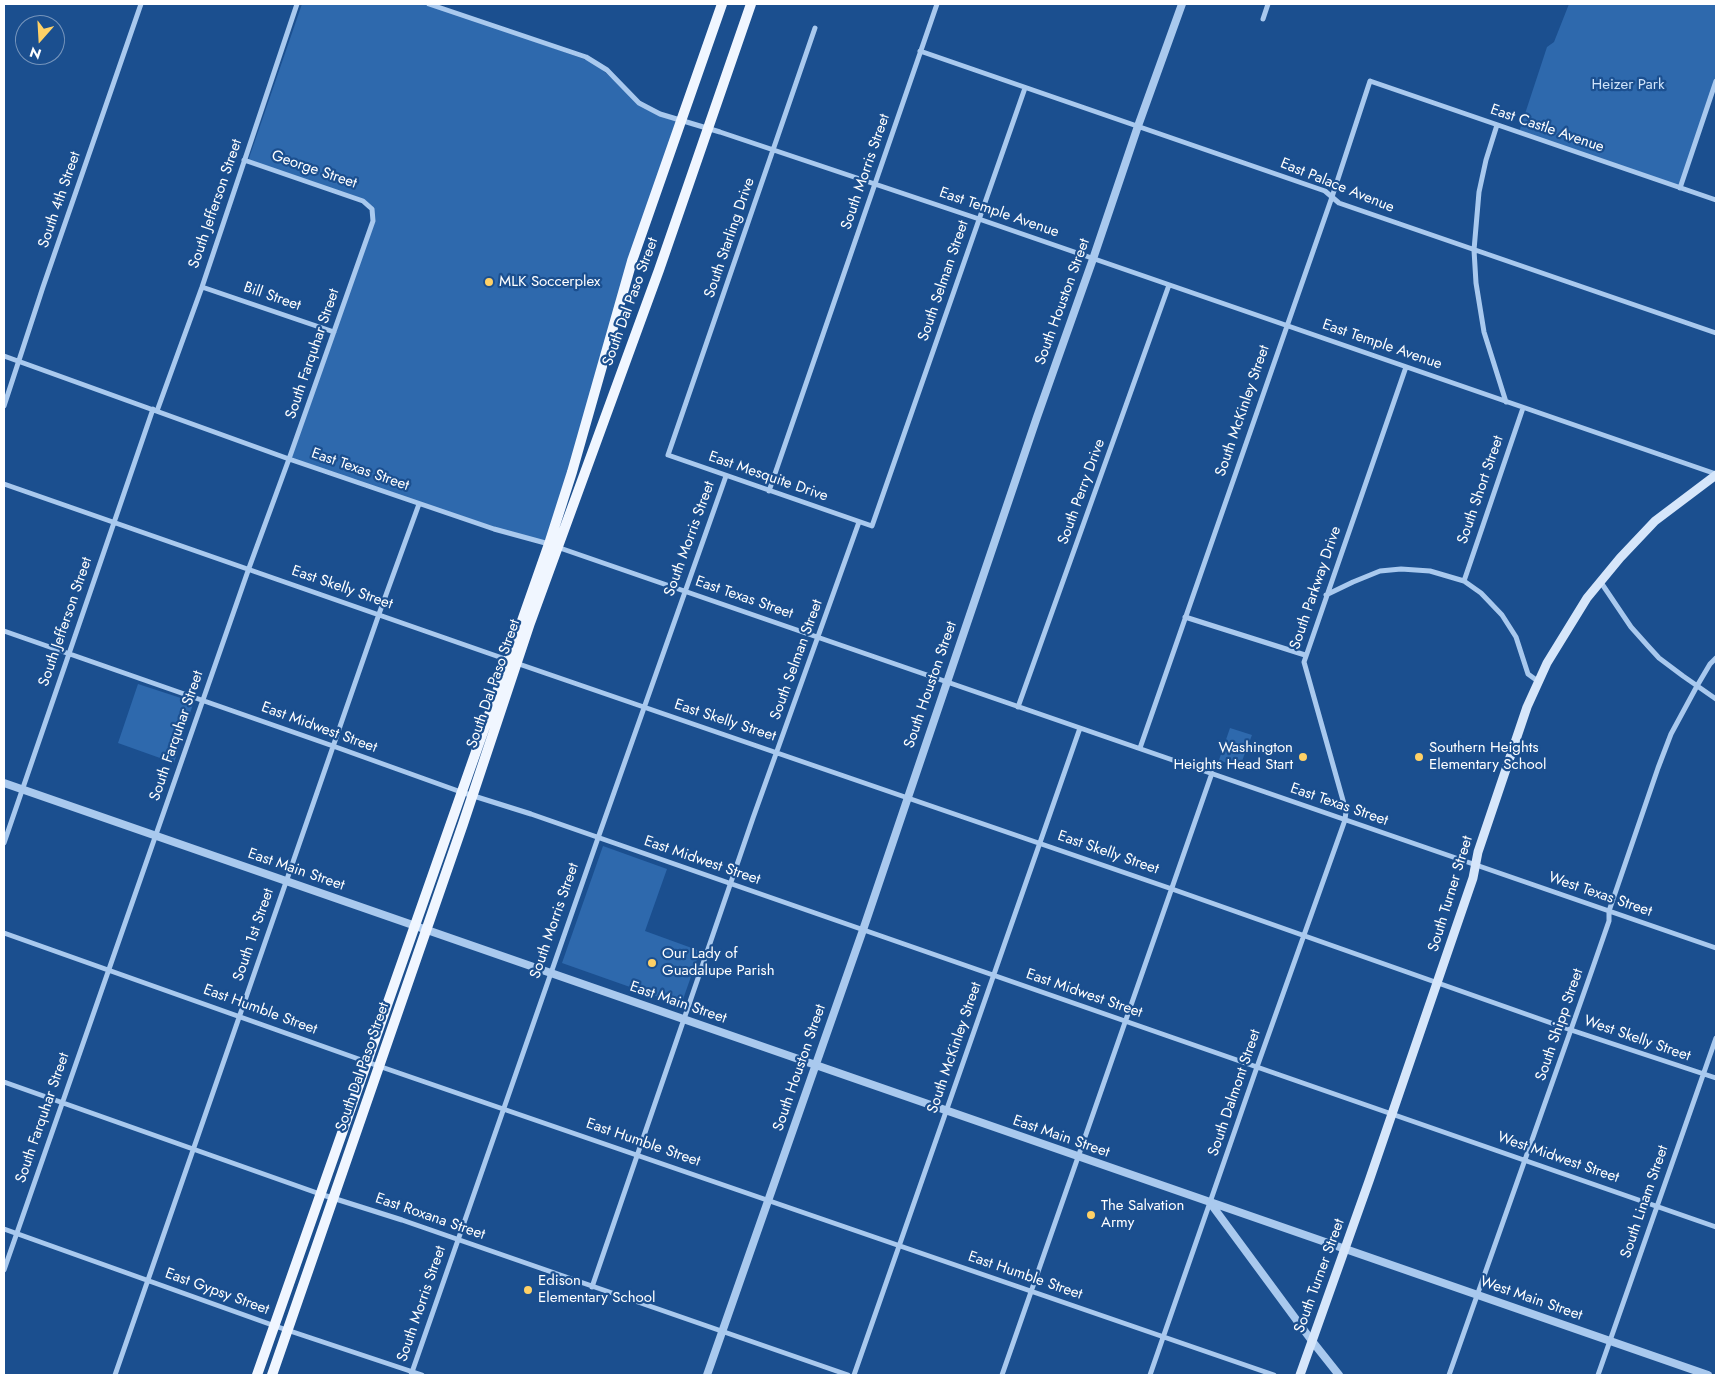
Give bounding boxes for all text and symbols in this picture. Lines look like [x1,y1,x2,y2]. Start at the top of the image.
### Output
north arrow [15,15,65,65]
text: N [27,42,44,65]
park label: Heizer Park [1591,76,1665,94]
street label: East Castle Avenue [1488,101,1606,157]
street label: South Morris Street [838,112,894,232]
street label: South Jefferson Street [185,137,247,271]
street label: George Street [269,147,359,193]
street label: South 4th Street [35,149,85,251]
street label: East Palace Avenue [1277,155,1397,217]
street label: South Starling Drive [701,175,759,301]
street label: East Temple Avenue [937,184,1061,242]
street label: South Selman Street [915,218,973,344]
street label: South Dal Paso Street [599,235,663,369]
street label: South Houston Street [1032,236,1094,368]
place label: MLK Soccerplex [499,273,600,291]
marker: MLK Soccerplex [483,276,495,288]
street label: Bill Street [241,279,303,315]
street label: South Farquhar Street [282,287,344,421]
street label: East Temple Avenue [1320,316,1444,374]
street label: South McKinley Street [1212,343,1274,479]
street label: South Short Street [1454,433,1508,547]
street label: South Perry Drive [1055,437,1109,547]
street label: East Texas Street [309,445,411,495]
street label: East Mesquite Drive [706,448,830,506]
street label: South Morris Street [661,479,719,599]
street label: South Parkway Drive [1286,524,1346,652]
street label: South Jefferson Street [35,555,97,689]
street label: East Skelly Street [289,562,395,614]
street label: East Texas Street [693,573,795,623]
street label: South Selman Street [767,597,827,723]
street label: South Dal Paso Street [463,617,525,751]
street label: South Houston Street [901,619,961,751]
street label: South Farquhar Street [146,669,208,803]
street label: East Skelly Street [672,696,778,746]
street label: East Midwest Street [259,699,379,757]
place label: Washington Heights Head Start [1174,739,1293,774]
place label: Southern Heights Elementary School [1429,739,1546,774]
marker: Washington Heights Head Start [1297,751,1309,763]
marker: Southern Heights Elementary School [1413,751,1425,763]
street label: East Texas Street [1288,780,1390,830]
street label: East Skelly Street [1055,827,1161,879]
street label: East Midwest Street [641,833,763,889]
street label: South Turner Street [1425,834,1477,954]
street label: East Main Street [245,845,347,895]
street label: South Morris Street [527,861,583,981]
street label: West Texas Street [1546,869,1654,921]
street label: South 1st Street [230,886,278,984]
place label: Our Lady of Guadalupe Parish [662,945,775,980]
marker: Our Lady of Guadalupe Parish [646,957,658,969]
street label: East Midwest Street [1023,966,1145,1022]
street label: South Shipp Street [1532,966,1588,1084]
street label: East Main Street [627,978,729,1028]
street label: South McKinley Street [924,980,986,1116]
street label: East Humble Street [201,981,319,1039]
street label: South Dal Paso Street [332,1000,394,1134]
street label: South Houston Street [770,1002,830,1134]
street label: West Skelly Street [1581,1012,1693,1066]
street label: South Dalmont Street [1205,1027,1265,1159]
street label: South Farquhar Street [12,1051,74,1185]
street label: East Main Street [1010,1112,1112,1162]
street label: East Humble Street [583,1115,703,1171]
street label: West Midwest Street [1495,1129,1621,1187]
street label: South Linam Street [1617,1143,1673,1261]
street label: East Roxana Street [373,1190,487,1244]
place label: The Salvation Army [1101,1197,1184,1232]
marker: The Salvation Army [1085,1209,1097,1221]
street label: South Turner Street [1291,1216,1349,1336]
street label: South Morris Street [394,1244,450,1364]
street label: East Humble Street [965,1248,1085,1304]
street label: East Gypsy Street [162,1265,272,1319]
place label: Edison Elementary School [538,1272,655,1307]
street label: West Main Street [1478,1273,1584,1325]
marker: Edison Elementary School [522,1284,534,1296]

